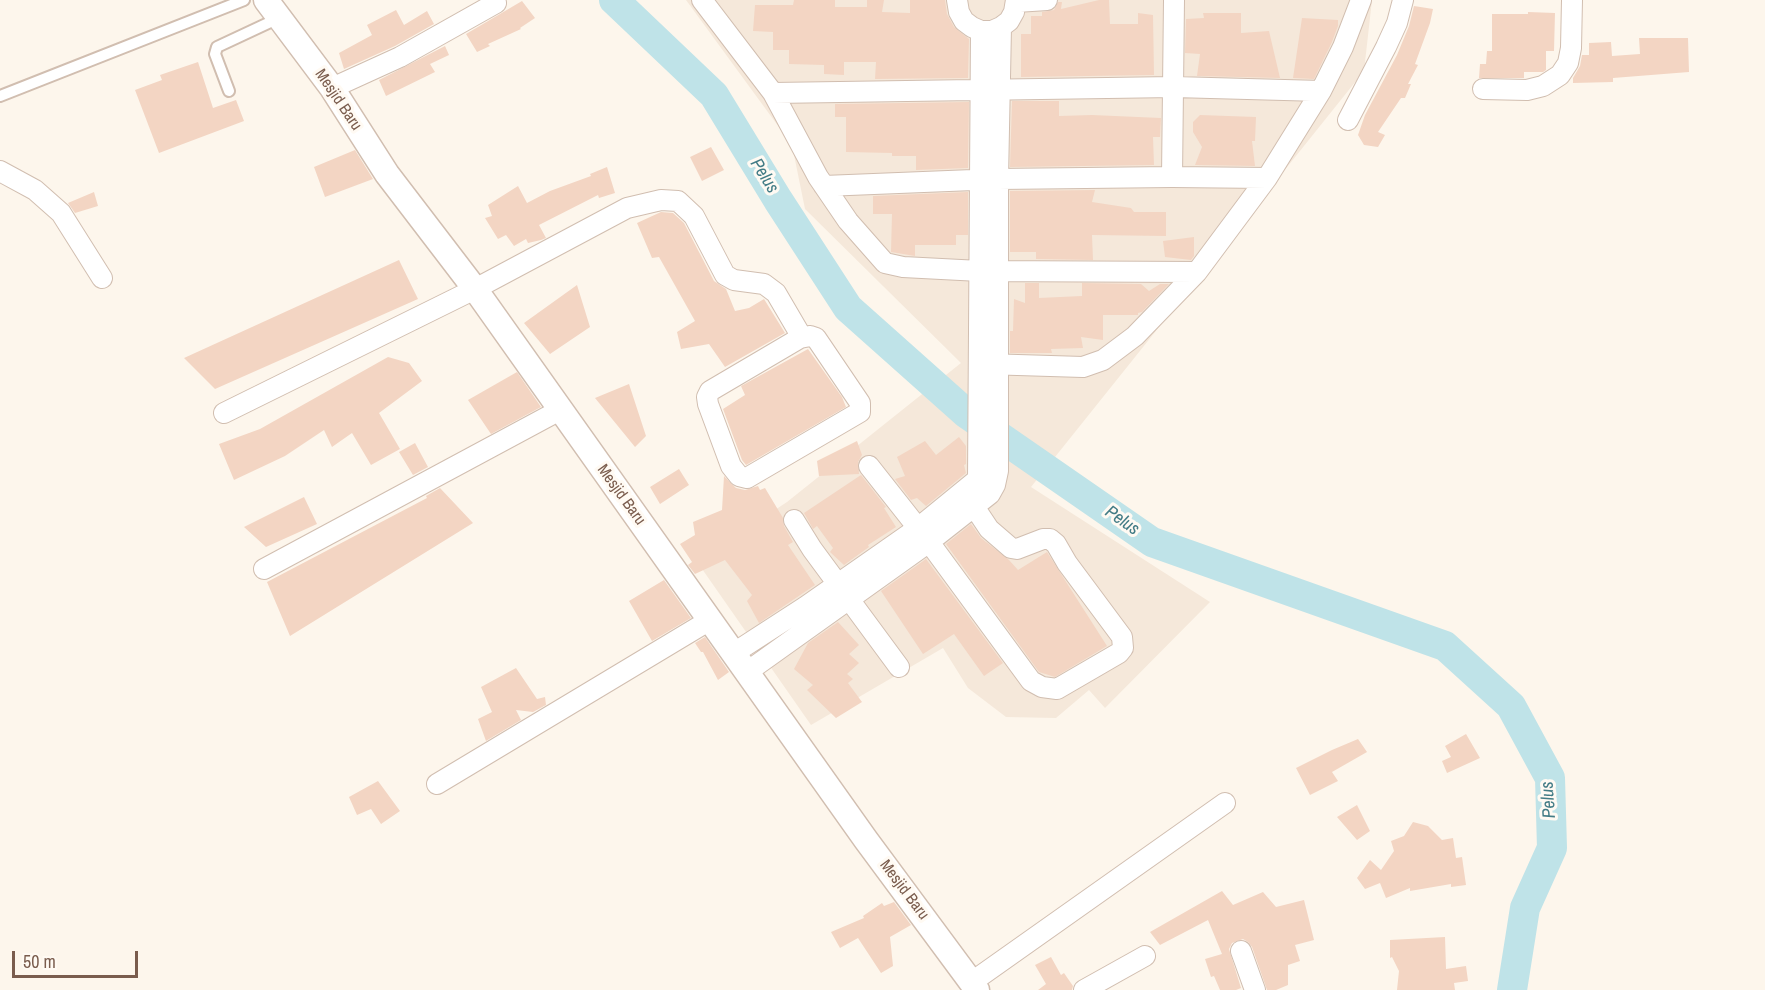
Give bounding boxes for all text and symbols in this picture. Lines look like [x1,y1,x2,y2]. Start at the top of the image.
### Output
street label: Mesjid Baru [310,66,366,134]
water label: Pelus [745,155,783,197]
street label: Mesjid Baru [593,461,649,529]
water label: Pelus [1101,502,1143,540]
water label: Pelus [1537,781,1561,819]
street label: Mesjid Baru [875,856,933,924]
scale bar [15,939,141,977]
text: 50 m [23,949,56,974]

